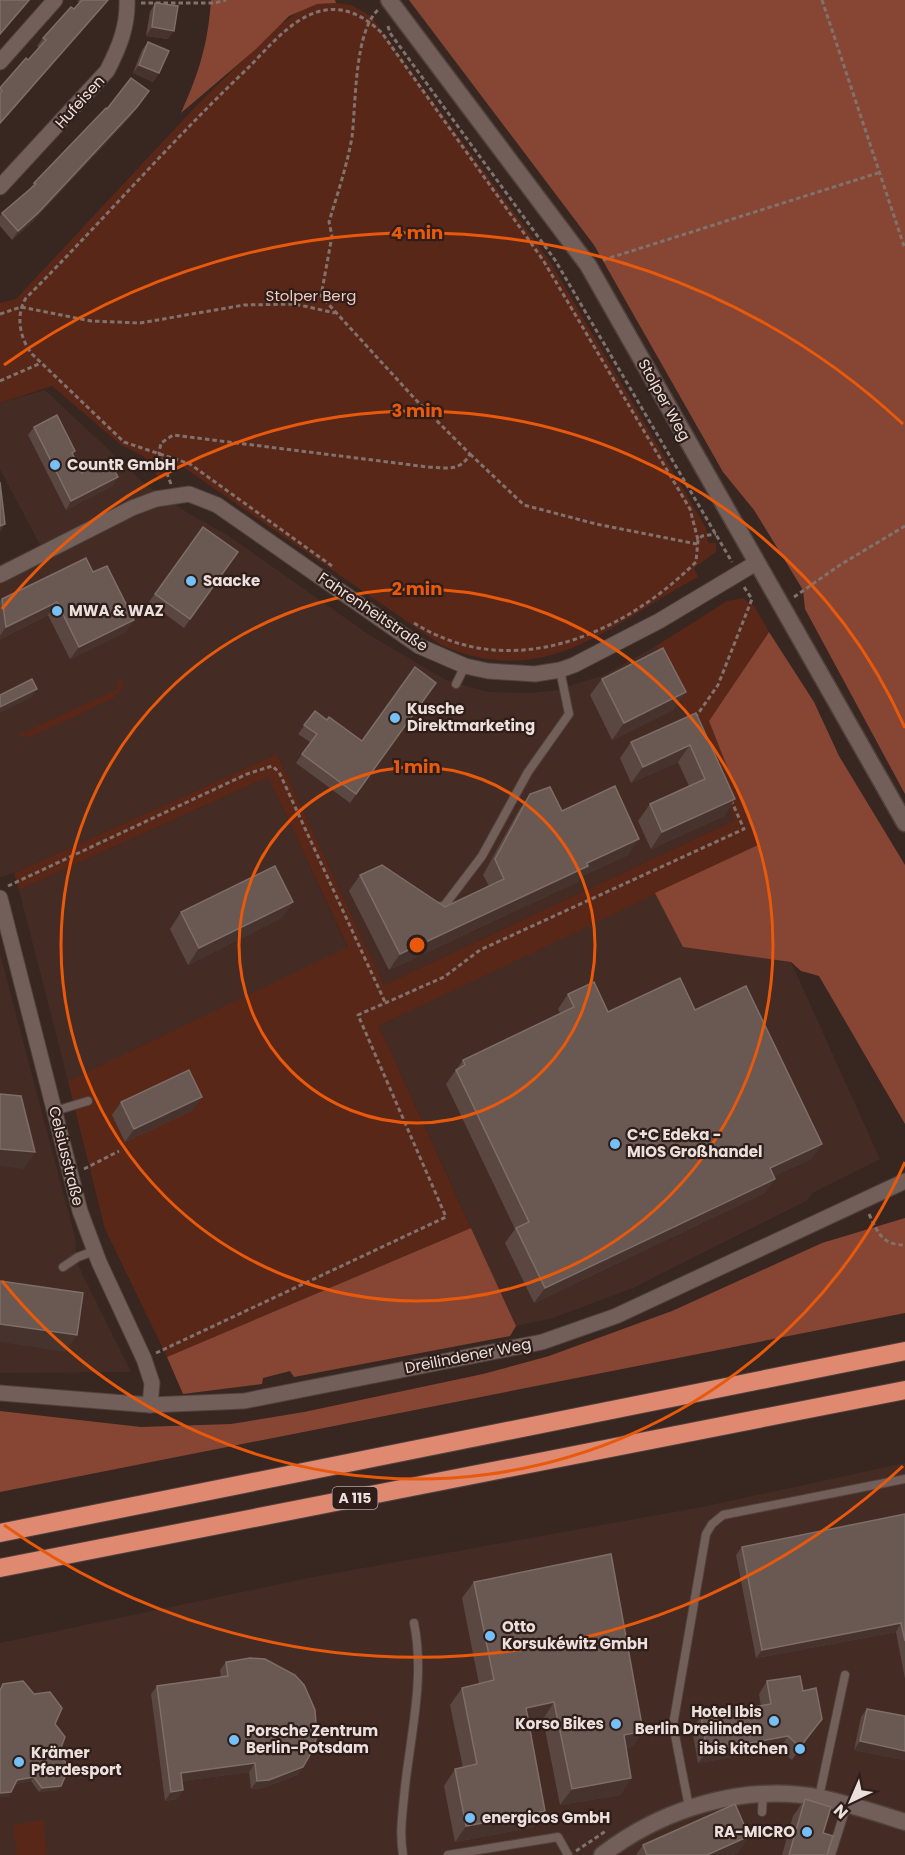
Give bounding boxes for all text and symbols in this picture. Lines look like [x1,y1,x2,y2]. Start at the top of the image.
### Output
street label: Hufeisen [50,71,109,133]
text: 4 min [391,220,443,245]
park label: Stolper Berg [266,285,356,306]
street label: Stolper Weg [633,355,696,445]
text: 3 min [391,398,443,423]
place label: CountR GmbH [67,454,176,475]
marker: CountR GmbH [48,458,62,472]
street label: Fahrenheitstraße [314,567,432,656]
place label: Saacke [203,570,260,591]
marker: Saacke [184,574,198,588]
text: 2 min [392,576,442,601]
place label: MWA & WAZ [69,600,164,621]
marker: MWA & WAZ [50,604,64,618]
place label: Kusche Direktmarketing [407,698,535,736]
marker: Kusche Direktmarketing [388,711,402,725]
text: 1 min [393,754,441,779]
centre of rings [407,935,427,955]
street label: Celsiusstraße [44,1104,89,1208]
place label: C+C Edeka - MIOS Großhandel [627,1124,762,1162]
marker: C+C Edeka - MIOS Großhandel [608,1137,622,1151]
street label: Dreilindener Weg [403,1333,533,1378]
road number: A 115 [332,1487,378,1509]
place label: Otto Korsukéwitz GmbH [502,1616,648,1654]
marker: Otto Korsukéwitz GmbH [483,1629,497,1643]
place label: Hotel Ibis Berlin Dreilinden [635,1701,762,1739]
place label: Korso Bikes [515,1713,604,1734]
marker: Hotel Ibis Berlin Dreilinden [767,1714,781,1728]
marker: Korso Bikes [609,1717,623,1731]
place label: Porsche Zentrum Berlin-Potsdam [246,1720,378,1758]
marker: Porsche Zentrum Berlin-Potsdam [227,1733,241,1747]
place label: ibis kitchen [699,1738,788,1759]
place label: Krämer Pferdesport [31,1742,121,1780]
marker: ibis kitchen [793,1742,807,1756]
marker: Krämer Pferdesport [12,1755,26,1769]
north arrow [821,1771,881,1831]
text: N [829,1799,853,1824]
place label: energicos GmbH [482,1807,610,1828]
marker: energicos GmbH [463,1811,477,1825]
place label: RA-MICRO [714,1821,795,1842]
marker: RA-MICRO [800,1825,814,1839]

